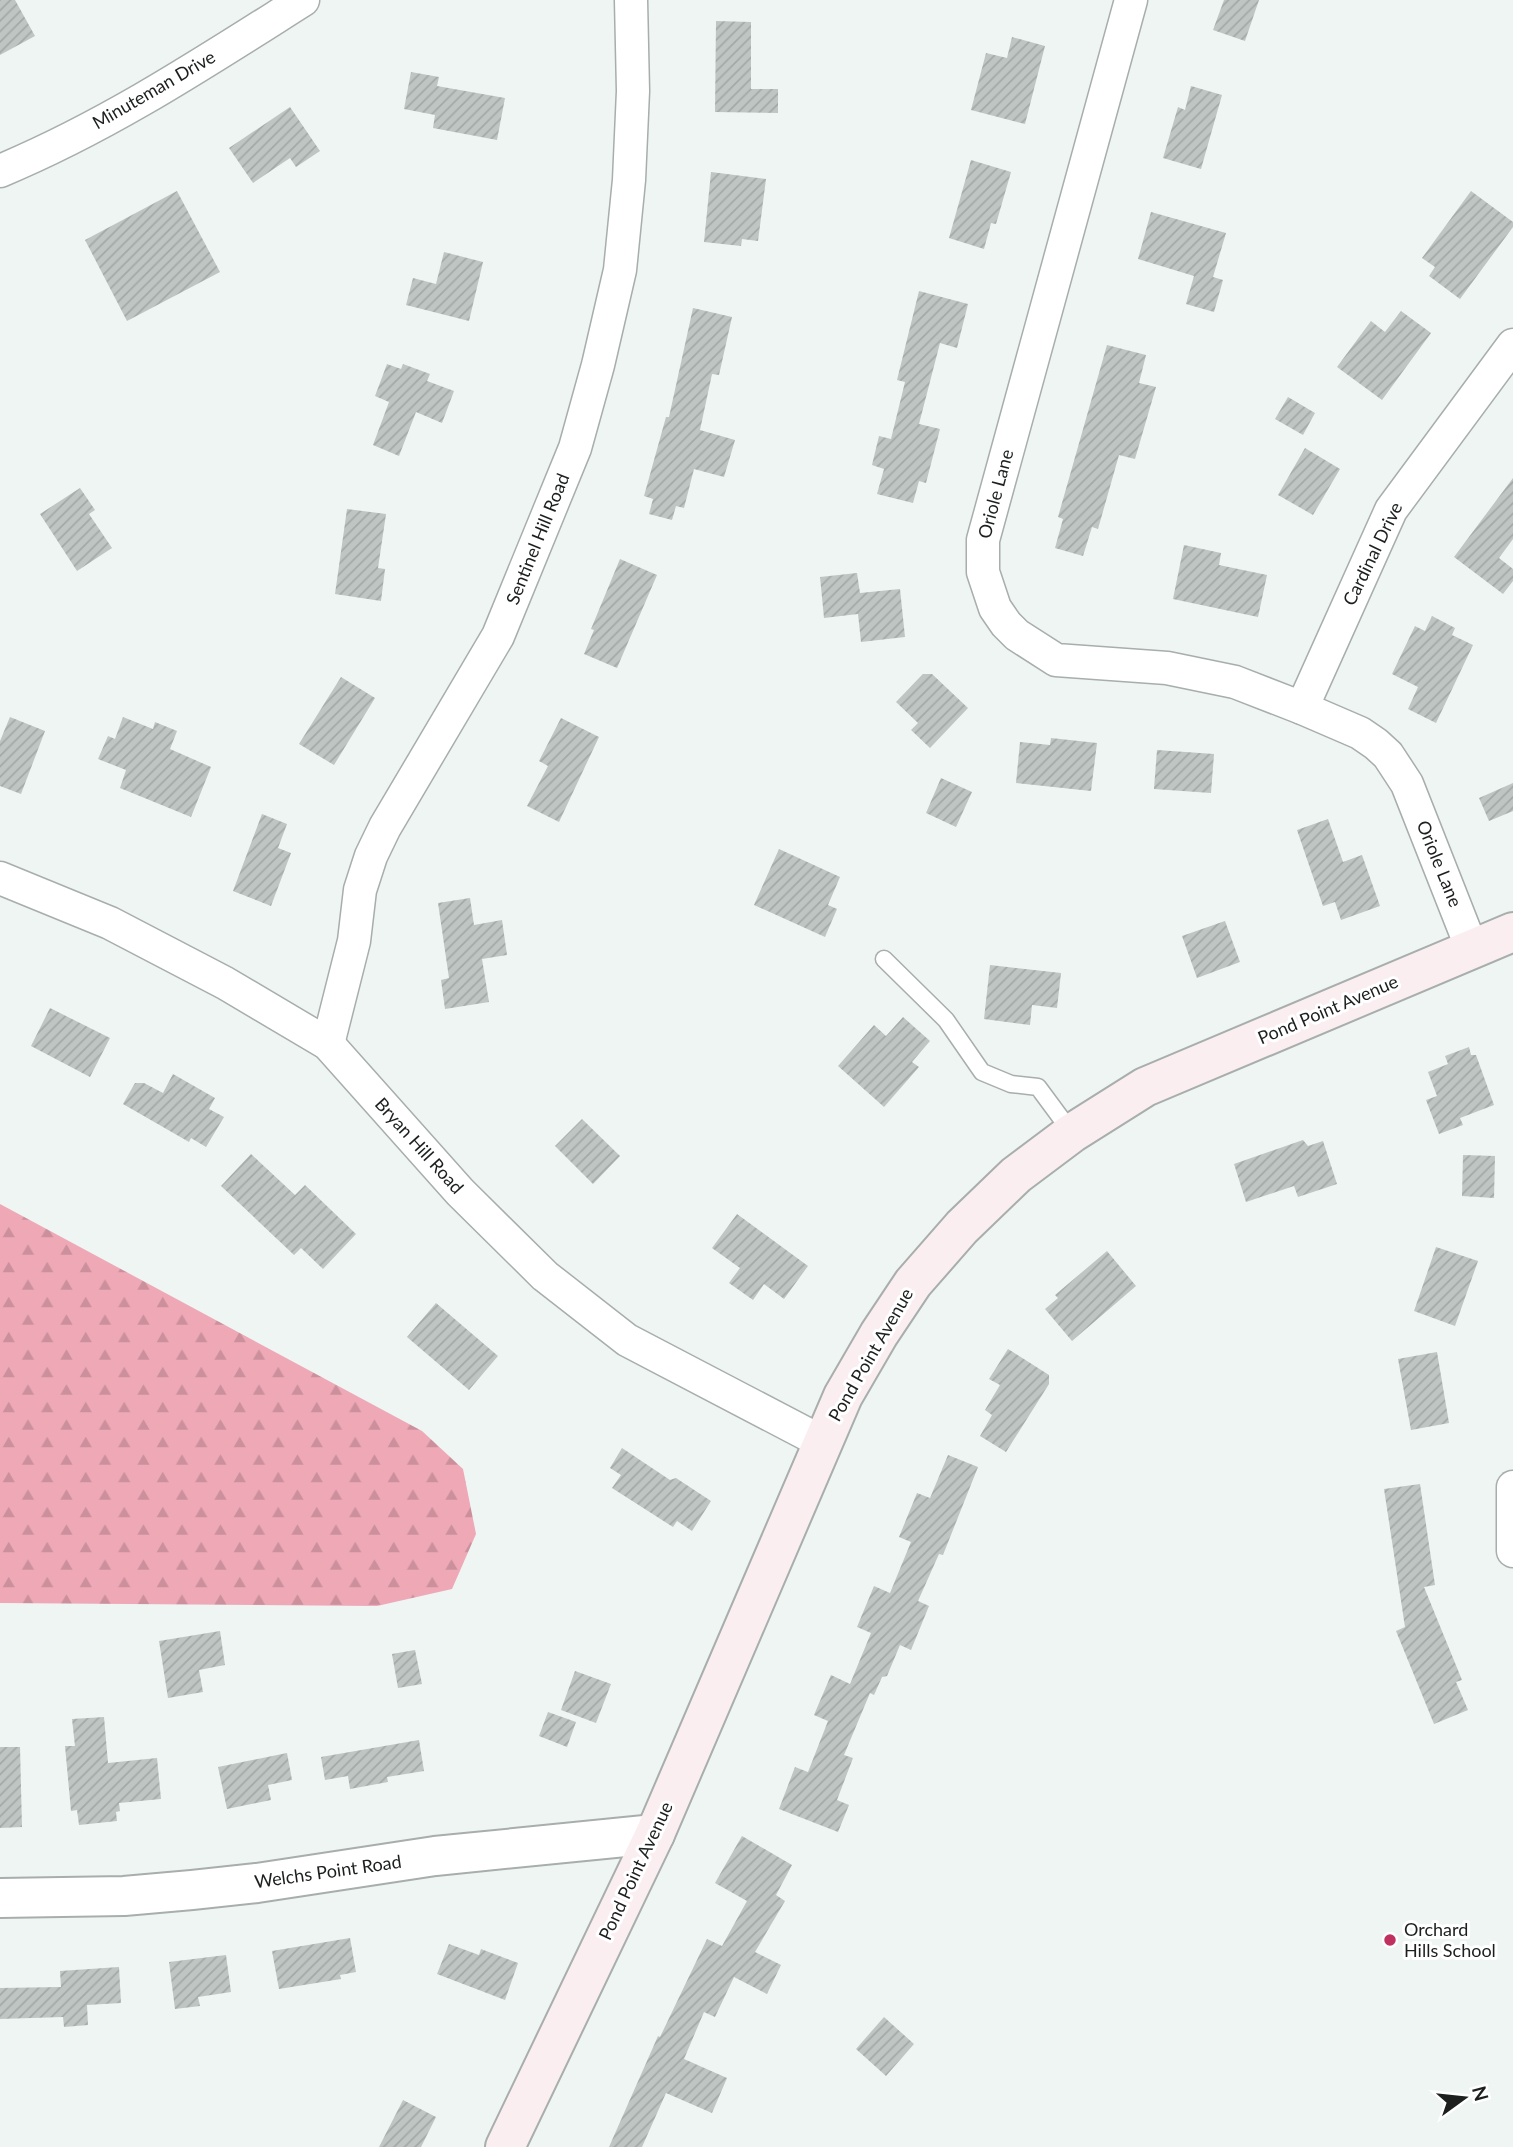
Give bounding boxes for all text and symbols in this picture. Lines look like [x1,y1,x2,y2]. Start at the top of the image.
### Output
street label: Minuteman Drive [88,45,219,133]
street label: Oriole Lane [973,447,1017,541]
street label: Sentinel Hill Road [501,470,573,607]
street label: Cardinal Drive [1338,498,1407,609]
street label: Oriole Lane [1413,817,1467,910]
street label: Pond Point Avenue [1254,970,1401,1049]
street label: Bryan Hill Road [371,1093,469,1198]
street label: Pond Point Avenue [823,1284,917,1425]
street label: Pond Point Avenue [593,1798,677,1943]
street label: Welchs Point Road [253,1850,403,1892]
place label: Orchard Hills School [1404,1918,1496,1961]
marker: Orchard Hills School [1382,1932,1398,1948]
north arrow [1429,2063,1499,2133]
text: N [1468,2083,1494,2104]

